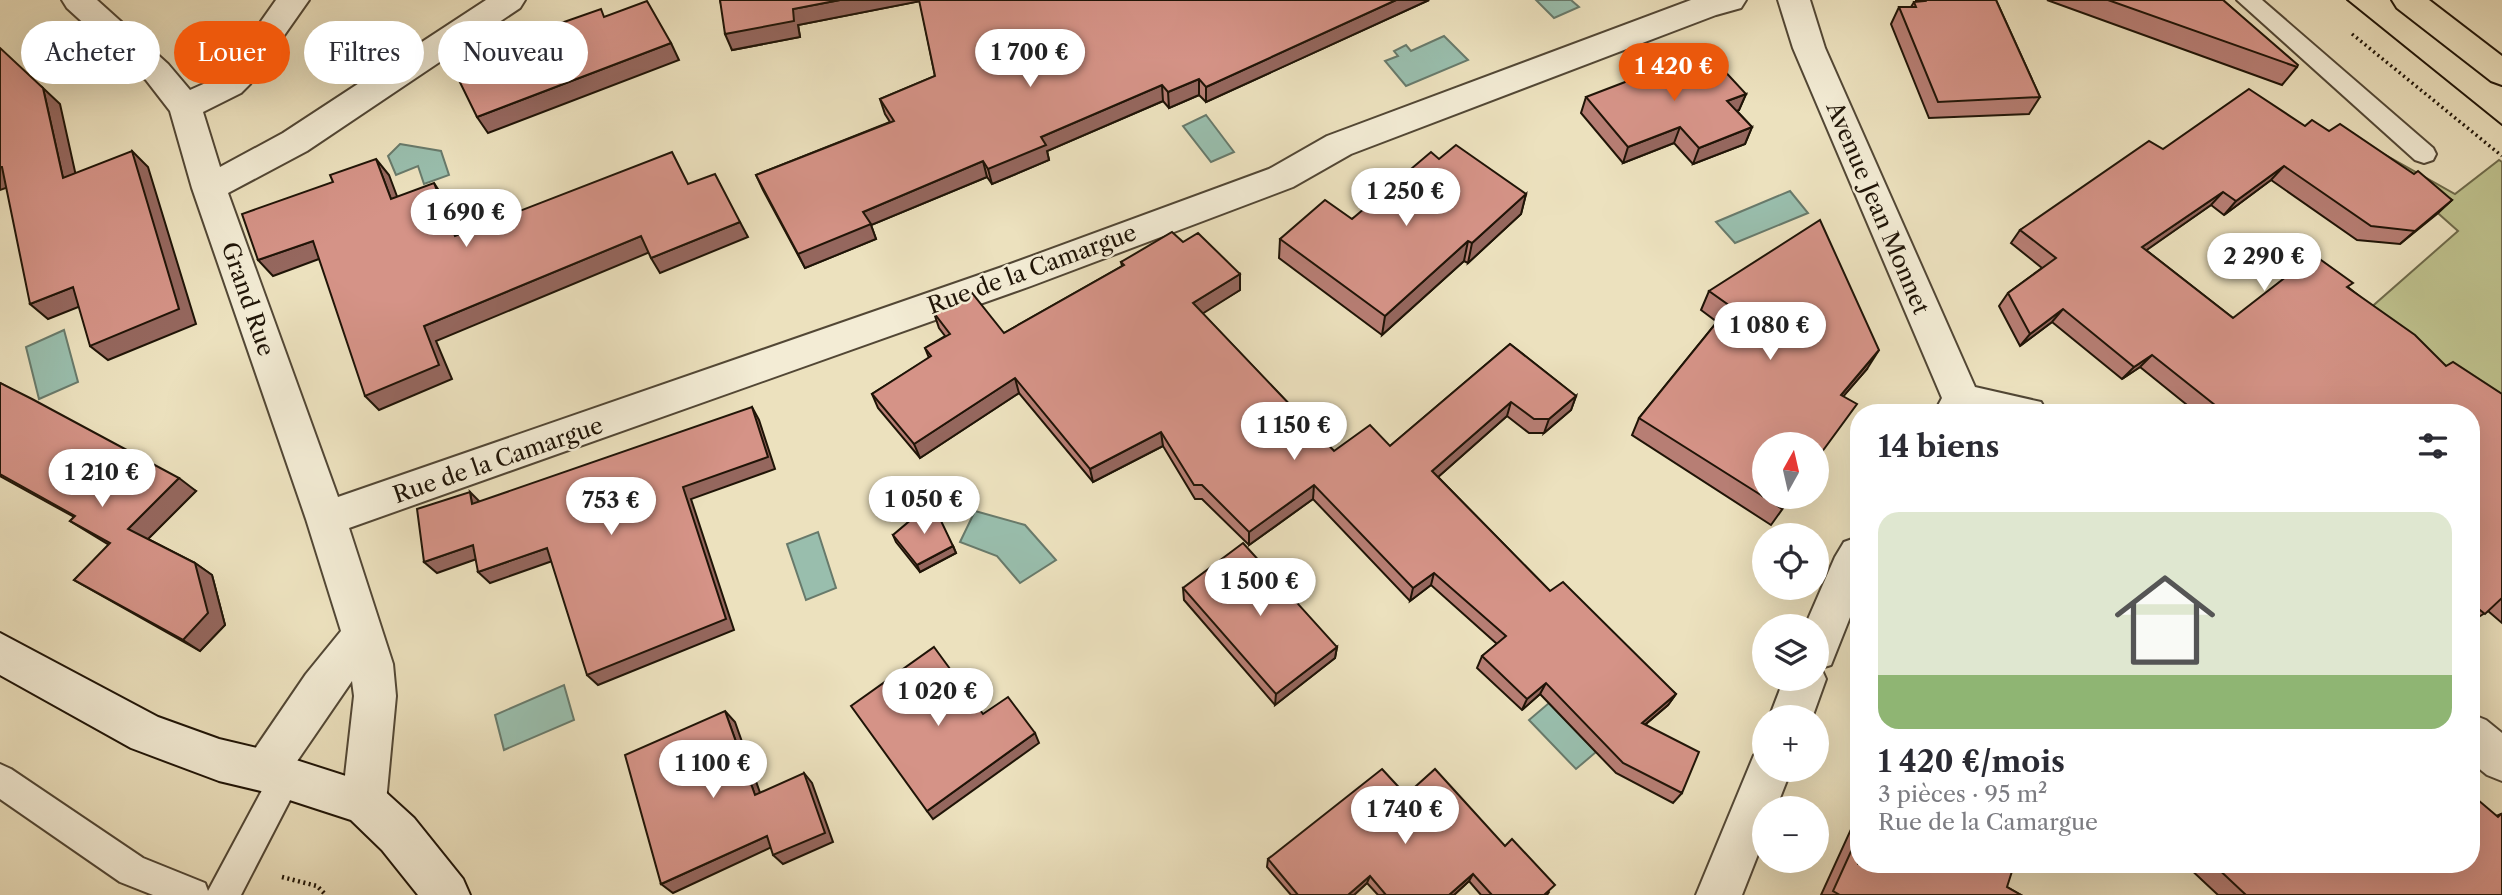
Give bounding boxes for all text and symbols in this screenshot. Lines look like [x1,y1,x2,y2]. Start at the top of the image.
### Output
chip: Acheter [21,21,160,84]
chip: Louer [174,21,290,84]
chip: Filtres [304,21,424,84]
chip: Nouveau [438,21,588,84]
pin: 1 700 € [965,29,1095,89]
text: 1 700 € [991,38,1069,66]
pin: 1 420 € [1609,43,1739,103]
text: 1 420 € [1635,52,1713,80]
street label: Avenue Jean Monnet [1820,97,1935,318]
pin: 1 250 € [1341,168,1471,228]
text: 1 250 € [1367,177,1445,205]
pin: 1 690 € [401,190,531,249]
text: 1 690 € [427,198,505,226]
street label: Rue de la Camargue [924,218,1140,320]
pin: 2 290 € [2199,233,2329,293]
street label: Grand Rue [215,238,281,360]
text: 2 290 € [2223,242,2305,270]
pin: 1 080 € [1705,302,1835,362]
text: 1 080 € [1730,311,1810,339]
pin: 1 150 € [1229,402,1359,462]
street label: Rue de la Camargue [389,411,607,509]
text: 1 150 € [1257,411,1331,439]
icon: filters [2414,427,2452,465]
text: 14 biens [1878,428,1999,465]
north arrow [1752,432,1829,509]
map controls [1752,432,1829,873]
pin: 1 210 € [37,449,167,509]
text: 1 210 € [65,458,139,486]
pin: 1 050 € [859,476,989,536]
pin: 753 € [562,477,660,537]
text: 1 050 € [885,485,963,513]
text: 753 € [582,486,640,514]
button: locate [1752,523,1829,600]
icon: home [2102,557,2228,683]
pin: 1 500 € [1195,558,1325,618]
text: 1 500 € [1221,567,1299,595]
button: layers [1752,614,1829,691]
pin: 1 020 € [873,668,1003,728]
text: 1 020 € [898,677,978,705]
button: + [1752,705,1829,782]
pin: 1 100 € [648,740,778,800]
text: 1 420 €/mois [1878,743,2065,780]
text: 1 100 € [675,749,751,777]
text: 3 pièces · 95 m² [1878,780,2047,808]
pin: 1 740 € [1340,786,1470,846]
text: 1 740 € [1367,795,1443,823]
button: − [1752,796,1829,873]
text: Rue de la Camargue [1878,808,2098,836]

